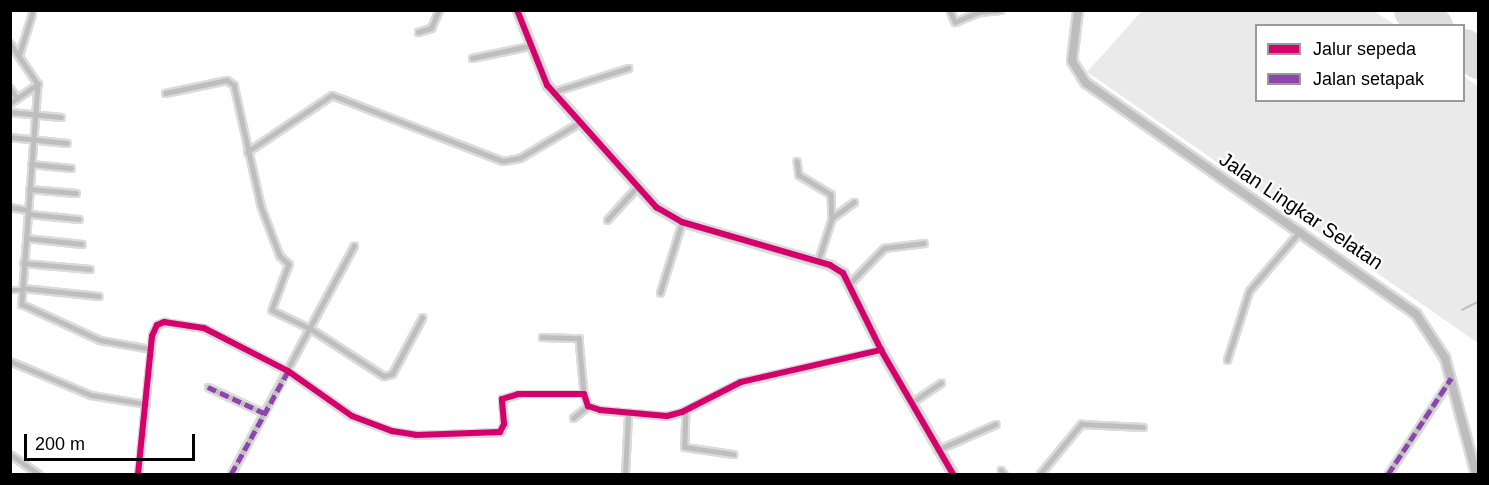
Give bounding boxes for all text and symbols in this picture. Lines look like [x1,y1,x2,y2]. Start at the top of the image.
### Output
legend [1255,24,1465,102]
text: Jalur sepeda [1313,39,1416,59]
text: Jalan setapak [1313,69,1424,89]
street label: Jalan Lingkar Selatan [1215,147,1387,275]
scale bar [27,422,198,460]
text: 200 m [35,434,85,454]

